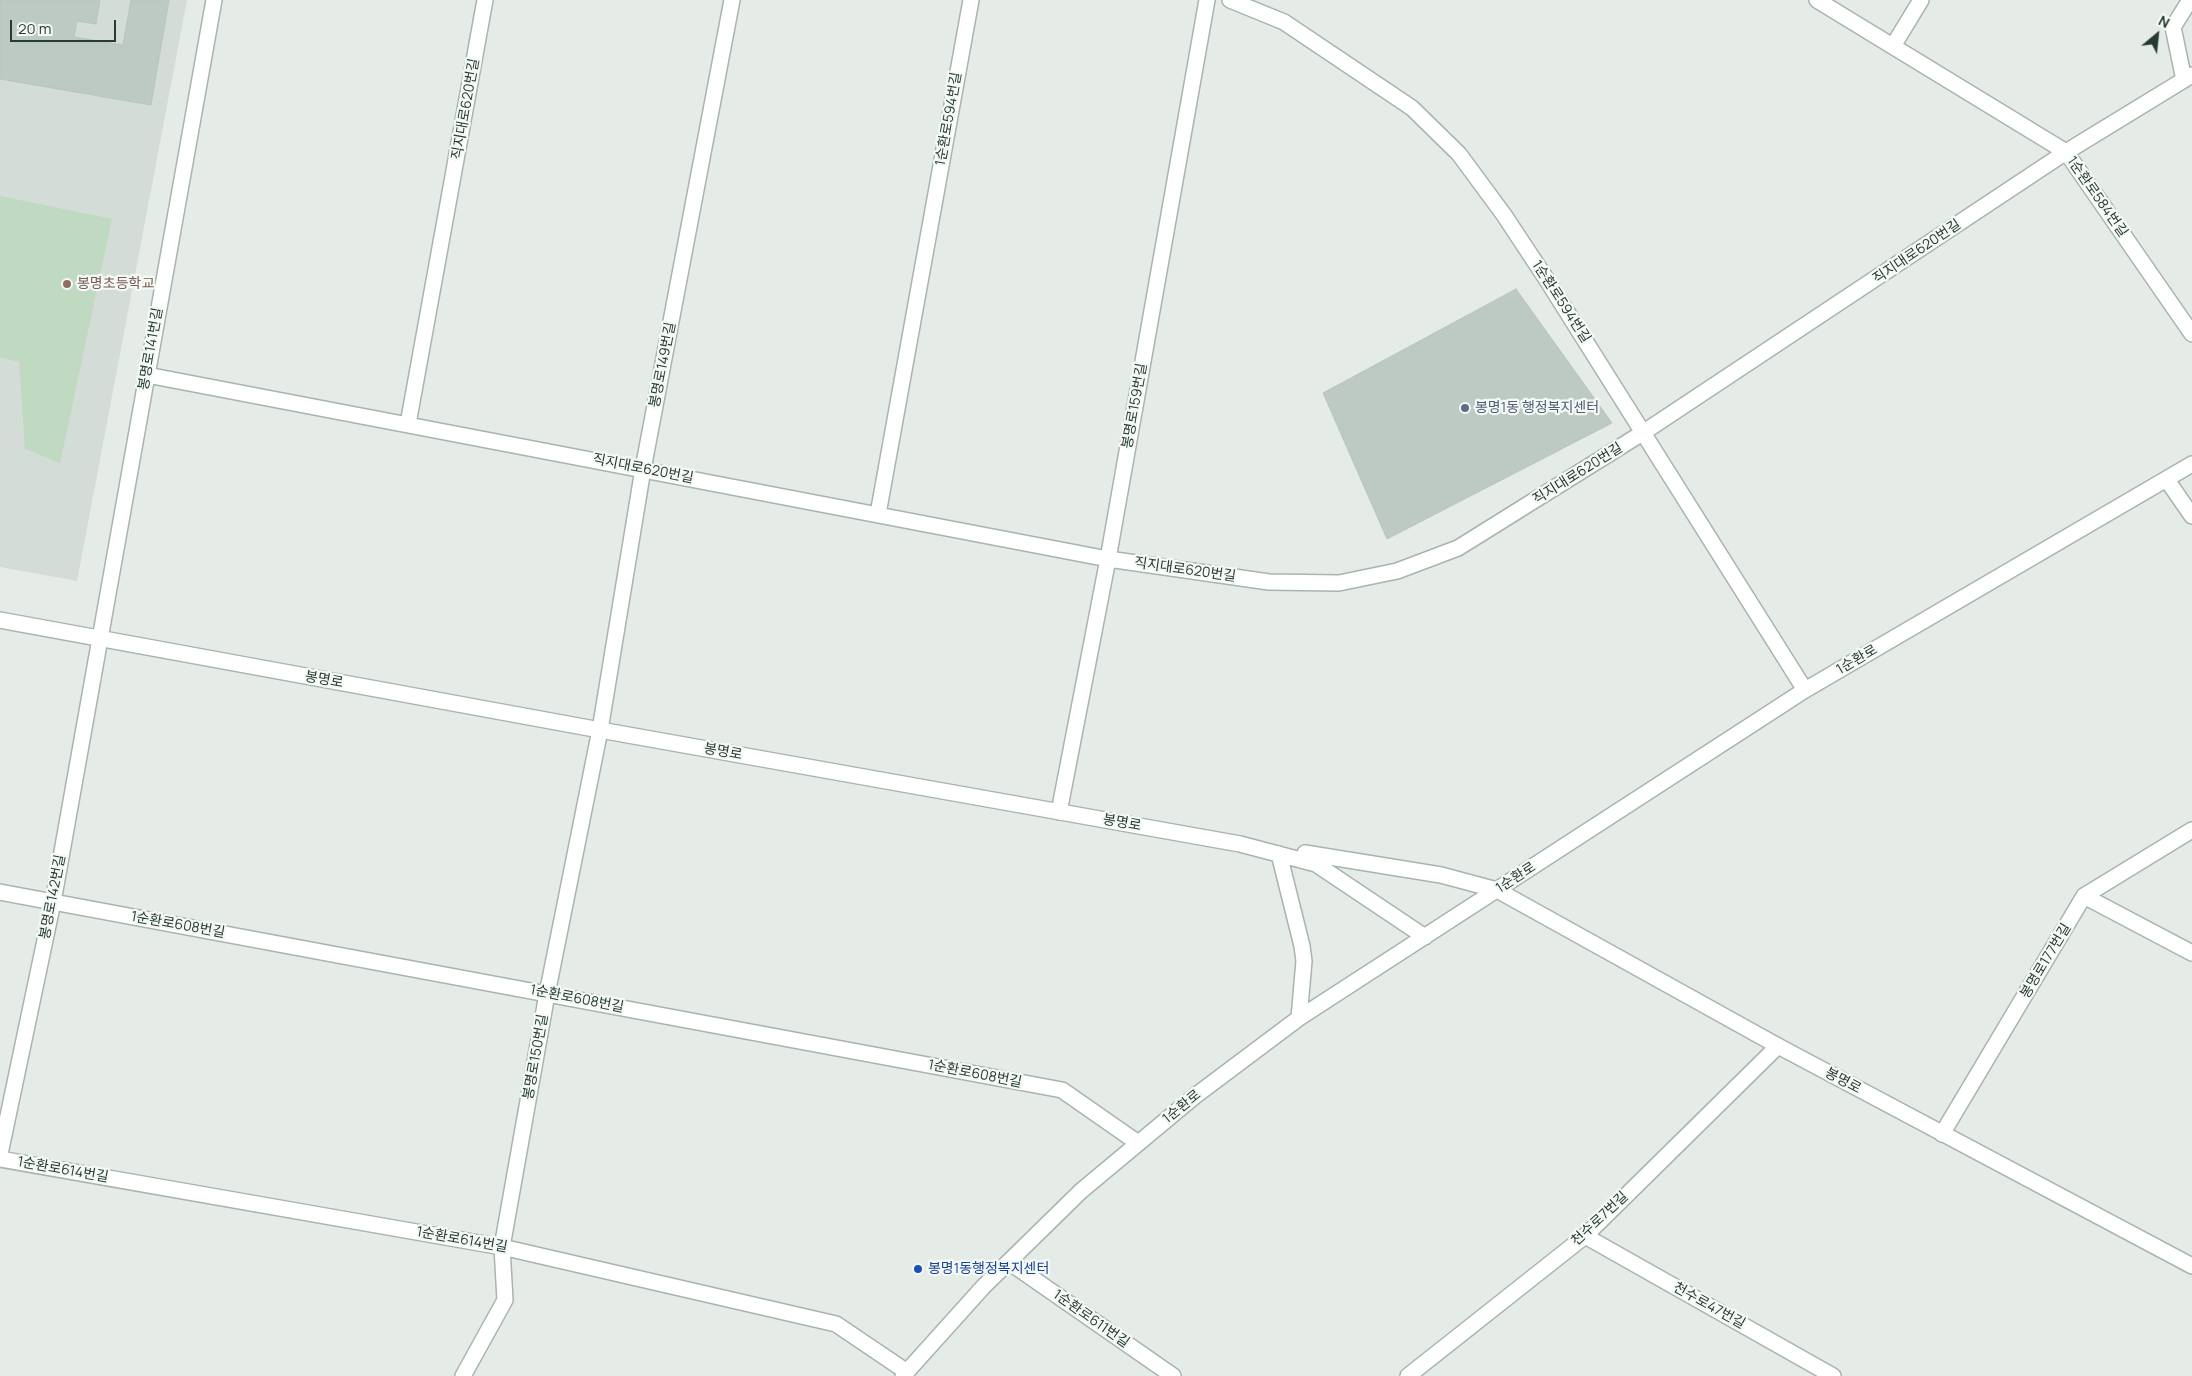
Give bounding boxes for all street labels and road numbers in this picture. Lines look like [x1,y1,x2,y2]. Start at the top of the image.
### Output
street label: 직지대로620번길 [449,57,483,161]
street label: 1순환로594번길 [932,71,966,167]
street label: 1순환로584번길 [2063,154,2131,240]
street label: 직지대로620번길 [1870,216,1964,288]
street label: 1순환로594번길 [1528,258,1594,346]
street label: 봉명로141번길 [135,306,167,392]
street label: 봉명로149번길 [646,321,680,409]
street label: 봉명로159번길 [1119,362,1151,450]
street label: 직지대로620번길 [1530,440,1626,508]
street label: 직지대로620번길 [591,451,695,487]
street label: 직지대로620번길 [1133,555,1237,585]
street label: 1순환로 [1834,642,1880,678]
street label: 봉명로 [304,668,344,692]
street label: 봉명로 [703,740,743,764]
street label: 봉명로 [1102,811,1142,835]
street label: 봉명로142번길 [37,853,69,941]
street label: 1순환로 [1493,859,1539,897]
street label: 1순환로608번길 [130,908,226,942]
street label: 봉명로177번길 [2017,921,2075,1001]
street label: 1순환로608번길 [529,982,625,1016]
street label: 봉명로150번길 [520,1013,552,1101]
street label: 1순환로608번길 [927,1057,1023,1091]
street label: 봉명로 [1822,1065,1864,1097]
street label: 1순환로 [1160,1087,1204,1127]
street label: 1순환로614번길 [16,1154,110,1186]
street label: 천수로7번길 [1568,1188,1632,1250]
street label: 1순환로614번길 [415,1224,509,1256]
street label: 천수로47번길 [1670,1279,1748,1333]
street label: 1순환로611번길 [1050,1287,1132,1351]

